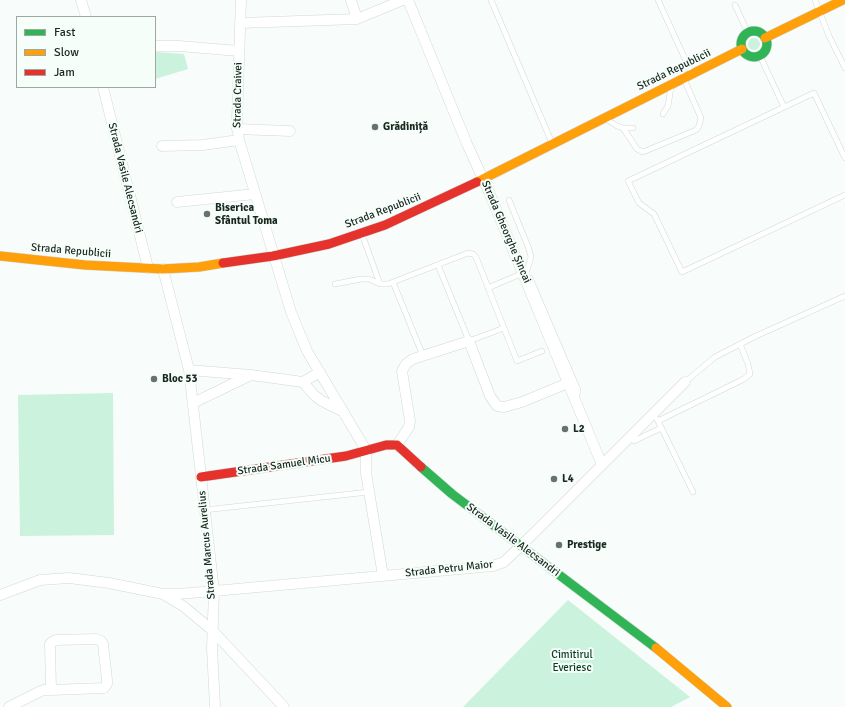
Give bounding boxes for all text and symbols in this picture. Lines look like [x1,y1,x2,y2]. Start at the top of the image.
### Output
legend [16,16,156,88]
text: Fast [54,25,75,40]
text: Slow [54,45,79,60]
street label: Strada Republicii [635,46,713,94]
street label: Strada Craivei [231,62,245,128]
text: Jam [54,65,75,80]
place label: Grădiniță [383,120,428,134]
street label: Strada Vasile Alecsandri [105,121,145,235]
marker: Grădiniță [370,122,380,132]
street label: Strada Gheorghe Șincai [478,179,534,285]
street label: Strada Republicii [343,190,423,232]
place label: Biserica Sfântul Toma [215,201,278,227]
marker: Biserica Sfântul Toma [202,209,212,219]
street label: Strada Republicii [30,241,112,261]
place label: Bloc 53 [162,372,197,386]
marker: Bloc 53 [149,374,159,384]
place label: L2 [573,422,585,436]
marker: L2 [560,424,570,434]
street label: Strada Samuel Micu [237,452,331,478]
place label: L4 [562,472,574,486]
marker: L4 [549,474,559,484]
street label: Strada Marcus Aurelius [196,490,218,600]
street label: Strada Vasile Alecsandri [464,501,562,579]
place label: Prestige [567,538,607,552]
marker: Prestige [554,540,564,550]
street label: Strada Petru Maior [404,558,494,580]
park label: Cimitirul Everiesc [551,648,593,674]

